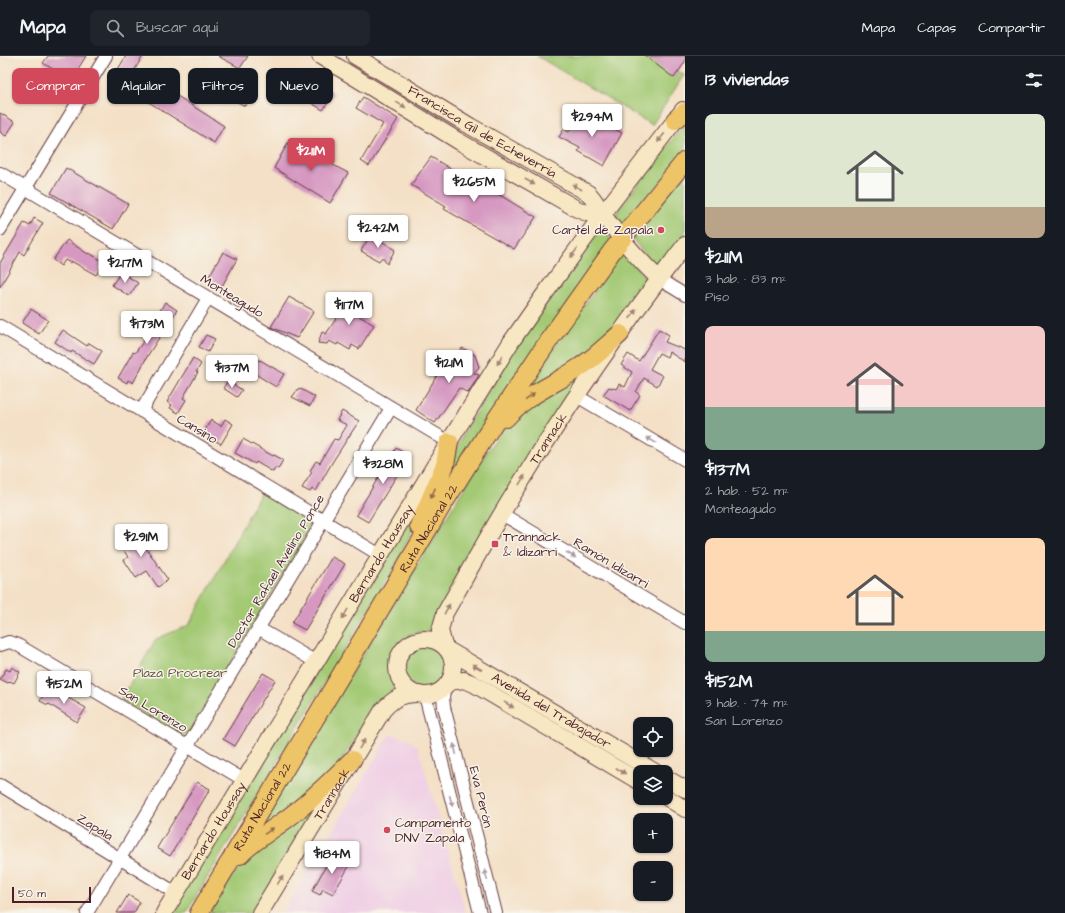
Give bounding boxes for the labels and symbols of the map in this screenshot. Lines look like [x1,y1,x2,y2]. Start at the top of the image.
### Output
street label: Francisca Gil de Echeverría [404,81,560,182]
one-way arrow [395,102,407,109]
pin: $294M [564,104,620,138]
one-way arrow [657,133,665,144]
pin: $211M [283,138,339,172]
pin: $265M [446,169,502,203]
one-way arrow [524,179,536,186]
one-way arrow [571,183,583,190]
pin: $242M [350,215,406,249]
place label: Cartel de Zapala [552,221,653,239]
marker: Cartel de Zapala [656,225,666,235]
one-way arrow [570,248,578,259]
pin: $217M [97,250,153,284]
street label: Monteagudo [197,270,268,323]
pin: $117M [321,292,377,326]
one-way arrow [629,309,637,319]
pin: $173M [119,311,175,345]
pin: $121M [421,350,477,384]
one-way arrow [497,354,504,366]
pin: $137M [204,355,260,389]
one-way arrow [525,393,535,401]
street label: Trannack [525,409,572,468]
street label: Cansino [173,410,221,449]
one-way arrow [645,436,657,443]
pin: $328M [355,451,411,485]
one-way arrow [518,475,526,485]
street label: Ruta Nacional 22 [395,480,463,576]
one-way arrow [430,487,436,499]
street label: Doctor Rafael Avelino Ponce [223,491,329,651]
street label: Bernardo Houssay [345,501,419,606]
pin: $291M [113,524,169,558]
place label: Trannack & Idizarri [503,528,561,561]
street label: Ramón Idizarri [570,533,652,593]
marker: Trannack & Idizarri [490,539,500,549]
one-way arrow [565,552,577,559]
one-way arrow [444,603,451,614]
one-way arrow [341,608,348,620]
park label: Plaza Procrear [133,664,227,682]
one-way arrow [471,664,483,671]
street label: Avenida del Trabajador [488,669,615,753]
pin: $152M [36,671,92,705]
street label: San Lorenzo [115,681,191,737]
one-way arrow [503,701,515,708]
one-way arrow [358,738,365,750]
one-way arrow [451,743,457,755]
street label: Ruta Nacional 22 [229,758,296,854]
street label: Eva Perón [465,764,497,830]
street label: Trannack [309,765,355,823]
one-way arrow [615,767,627,774]
street label: Bernardo Houssay [177,778,251,883]
one-way arrow [449,794,455,807]
street label: Zapala [74,809,117,845]
place label: Campamento DNV Zapala [395,814,472,847]
marker: Campamento DNV Zapala [382,825,392,835]
one-way arrow [264,827,274,835]
pin: $184M [304,841,360,875]
one-way arrow [483,869,489,881]
one-way arrow [277,874,284,886]
scale bar [12,885,91,904]

